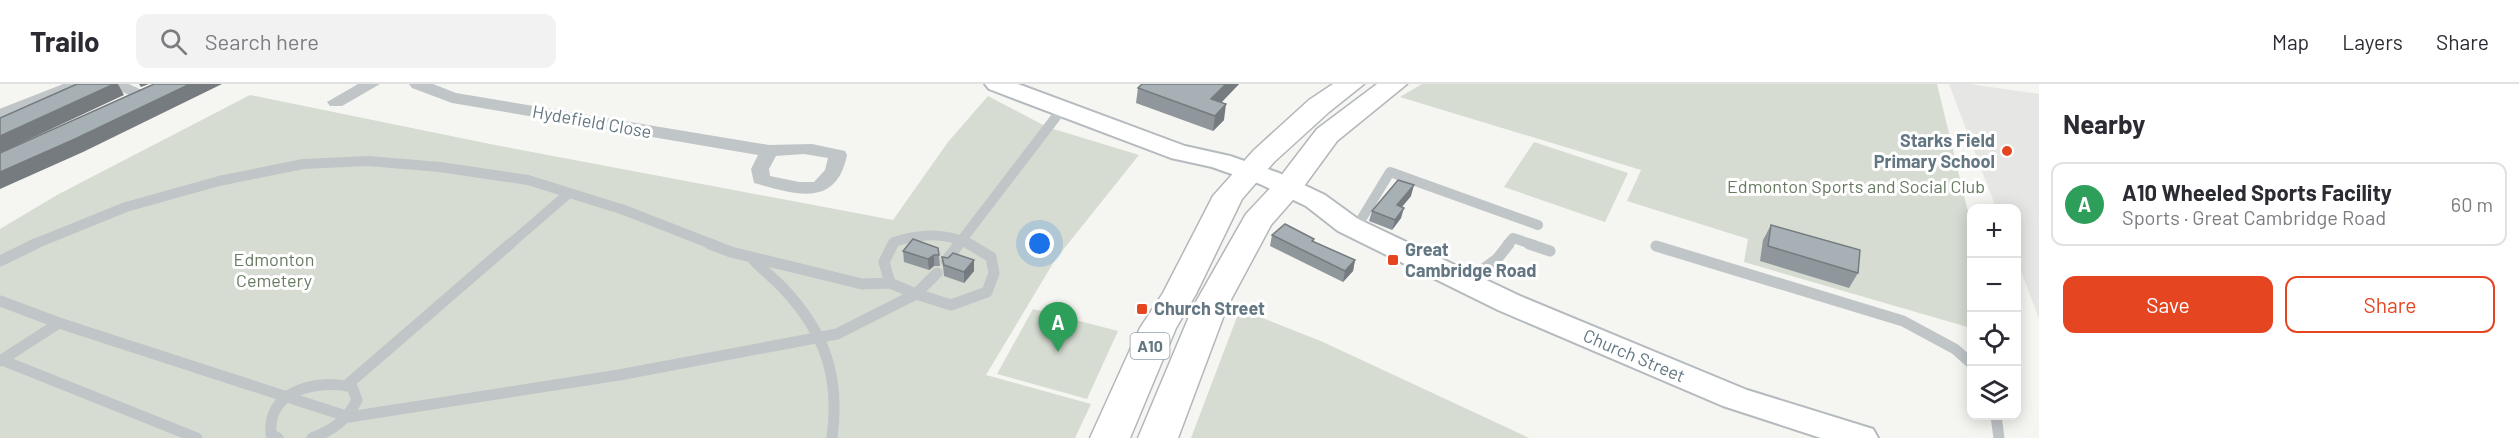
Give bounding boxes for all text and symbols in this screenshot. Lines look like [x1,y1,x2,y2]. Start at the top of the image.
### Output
search box [136,14,556,68]
text: Trailo [30,24,100,58]
icon: search [157,25,190,58]
text: Search here [205,28,319,54]
text: Map [2272,29,2309,54]
text: Layers [2342,29,2403,54]
text: Share [2436,29,2489,54]
street label: Hydefield Close [531,100,653,142]
text: Nearby [2063,108,2145,139]
place label: Starks Field Primary School [1874,129,1995,172]
marker: Starks Field Primary School [2000,144,2014,158]
park label: Edmonton Sports and Social Club [1727,175,1985,197]
text: A10 Wheeled Sports Facility [2122,179,2392,205]
text: A [2078,192,2091,216]
text: 60 m [2451,192,2493,216]
map controls [1967,204,2021,420]
button: + [1967,204,2021,258]
text: Sports · Great Cambridge Road [2122,205,2386,229]
your location [1025,229,1054,258]
place label: Great Cambridge Road [1405,238,1536,281]
park label: Edmonton Cemetery [234,248,314,291]
marker: Great Cambridge Road [1386,253,1400,267]
button: − [1967,258,2021,312]
button: Save [2063,276,2273,333]
button: Share [2285,276,2495,333]
place label: Church Street [1154,297,1265,319]
pin: A [1038,302,1078,352]
marker: Church Street [1135,302,1149,316]
button: locate [1967,312,2021,366]
street label: Church Street [1580,324,1689,386]
road number: A10 [1130,333,1170,359]
button: layers [1967,366,2021,420]

